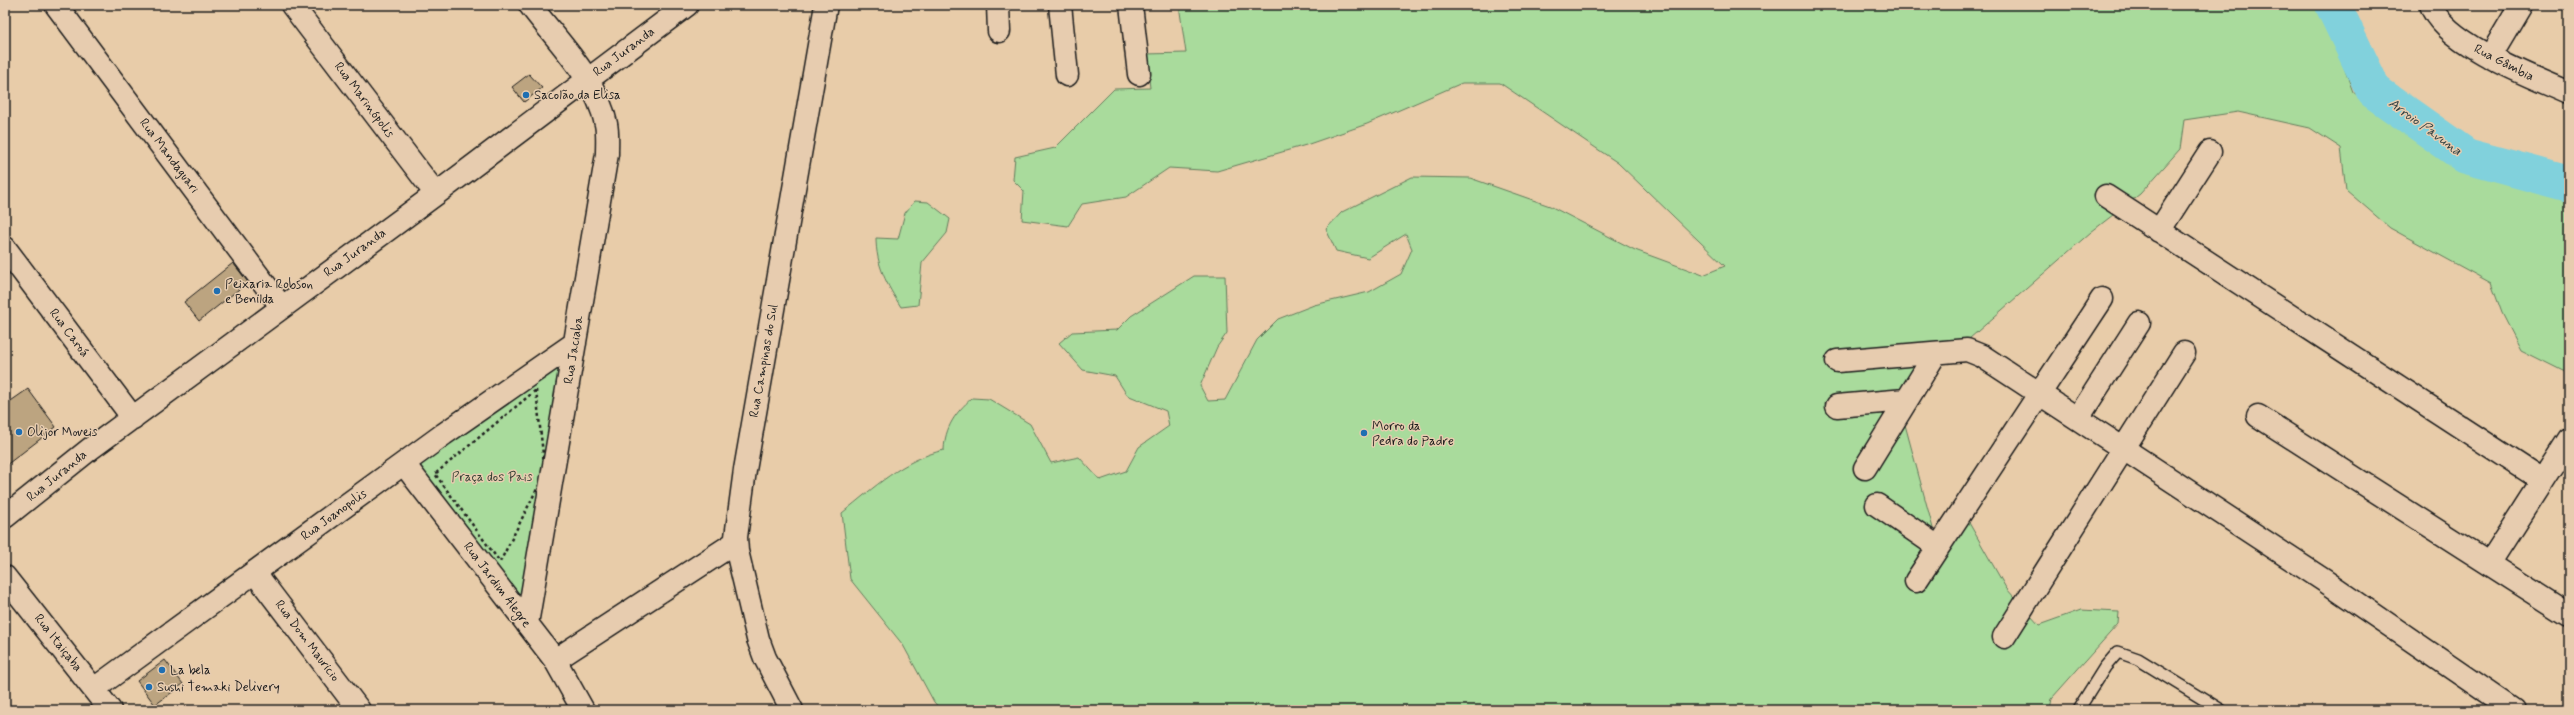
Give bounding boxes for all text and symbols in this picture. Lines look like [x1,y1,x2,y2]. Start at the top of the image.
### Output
street label: Rua Juranda [590,23,658,81]
street label: Rua Gâmbia [2471,41,2537,85]
street label: Rua Marinópolis [330,59,398,142]
place label: Sacolão da Elisa [534,87,621,104]
marker: Sacolão da Elisa [521,90,531,100]
water label: Arroio Pavuna [2385,94,2465,160]
street label: Rua Mandaguari [135,115,203,197]
street label: Rua Juranda [320,225,390,281]
place label: Peixaria Robson e Benilda [225,276,313,308]
marker: Peixaria Robson e Benilda [212,286,222,296]
street label: Rua Campinas do Sul [746,303,782,419]
street label: Rua Caroá [45,305,93,361]
street label: Rua Jaciaba [560,315,588,385]
place label: Morro da Pedra do Padre [1372,418,1454,450]
place label: Olijor Moveis [27,424,98,441]
marker: Olijor Moveis [14,427,24,437]
marker: Morro da Pedra do Padre [1359,428,1369,438]
street label: Rua Juranda [23,446,91,506]
park label: Praça dos Pais [452,469,533,486]
street label: Rua Joanopolis [298,485,371,545]
street label: Rua Jardim Alegre [458,539,535,632]
street label: Rua Dom Mauricio [271,597,343,685]
street label: Rua Itaiçaba [30,611,86,675]
place label: La bela [170,662,211,679]
marker: La bela [157,665,167,675]
place label: Sushi Temaki Delivery [157,679,280,696]
marker: Sushi Temaki Delivery [144,682,154,692]

